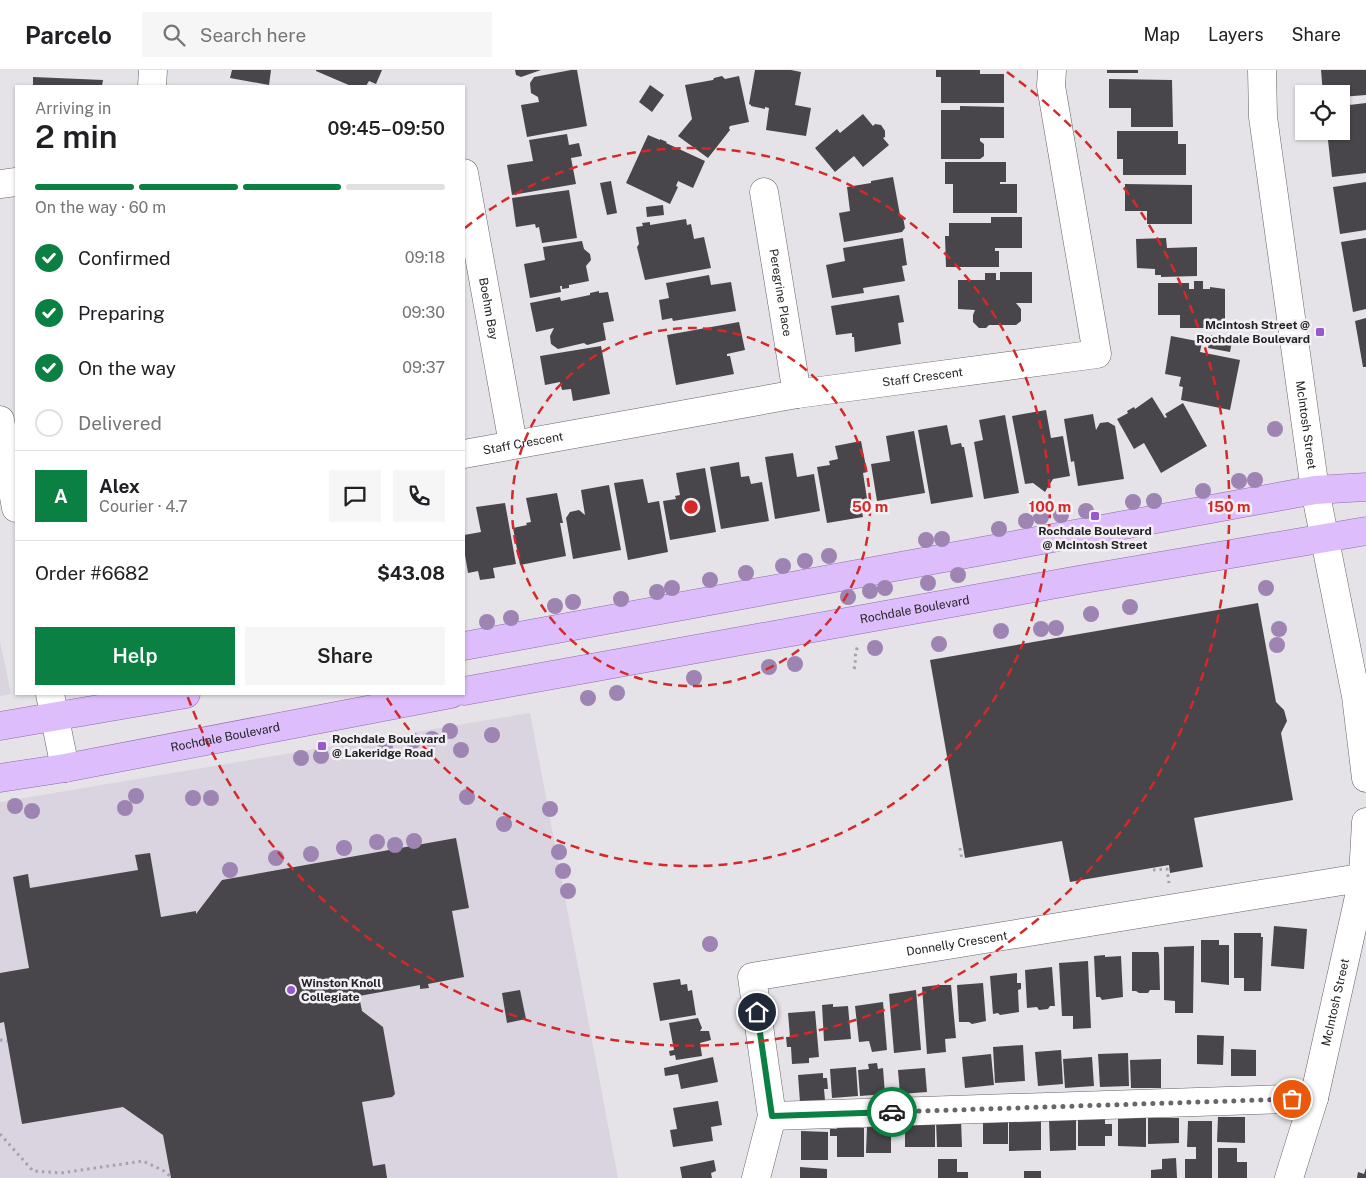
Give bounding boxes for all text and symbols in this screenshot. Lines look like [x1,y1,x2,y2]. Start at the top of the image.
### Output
search box [142,12,492,57]
text: Parcelo [25,21,112,49]
icon: search [160,21,188,49]
text: Search here [200,24,306,46]
text: Map [1144,24,1180,45]
text: Layers [1208,24,1264,45]
text: Share [1292,24,1341,45]
map controls [1295,85,1350,140]
button: locate [1295,85,1350,140]
text: Arriving in [35,99,111,118]
text: 09:45–09:50 [327,117,445,139]
text: 2 min [35,118,118,155]
text: On the way · 60 m [35,198,166,217]
icon: check [35,244,63,272]
text: Confirmed [78,247,171,269]
text: 09:18 [405,248,445,267]
street label: Peregrine Place [766,248,795,338]
street label: Boehm Bay [476,277,501,342]
icon: check [35,299,63,327]
text: Preparing [78,302,165,324]
text: 09:30 [402,303,445,322]
place label: McIntosh Street @ Rochdale Boulevard [1196,318,1310,346]
marker: McIntosh Street @ Rochdale Boulevard [1314,326,1326,338]
icon: check [35,354,63,382]
text: On the way [78,357,176,379]
text: 09:37 [402,358,445,377]
street label: Staff Crescent [881,365,964,390]
street label: McIntosh Street [1293,380,1319,471]
text: Delivered [78,412,162,434]
street label: Staff Crescent [482,429,565,457]
button: chat [329,470,381,522]
button: phone [393,470,445,522]
text: Alex [99,475,140,497]
text: A [54,485,68,507]
text: Courier · 4.7 [99,497,188,516]
centre of rings [682,498,700,516]
text: 50 m [852,498,888,515]
text: 100 m [1029,498,1071,515]
text: 150 m [1207,498,1251,515]
marker: Rochdale Boulevard @ McIntosh Street [1089,510,1101,522]
place label: Rochdale Boulevard @ McIntosh Street [1038,524,1152,552]
text: Order #6682 [35,562,149,584]
text: $43.08 [377,562,445,584]
street label: Rochdale Boulevard [859,593,971,626]
button: Help [35,627,235,685]
button: Share [245,627,445,685]
street label: Rochdale Boulevard [169,720,281,755]
place label: Rochdale Boulevard @ Lakeridge Road [332,732,446,760]
marker: Rochdale Boulevard @ Lakeridge Road [316,740,328,752]
street label: Donnelly Crescent [905,928,1009,959]
street label: McIntosh Street [1319,957,1352,1047]
place label: Winston Knoll Collegiate [301,976,381,1004]
marker: Winston Knoll Collegiate [285,984,297,996]
pin [736,991,778,1033]
icon: home [743,998,771,1026]
pin [1271,1078,1313,1120]
icon: bag [1278,1085,1306,1113]
courier [867,1087,917,1137]
icon: car [878,1098,906,1126]

